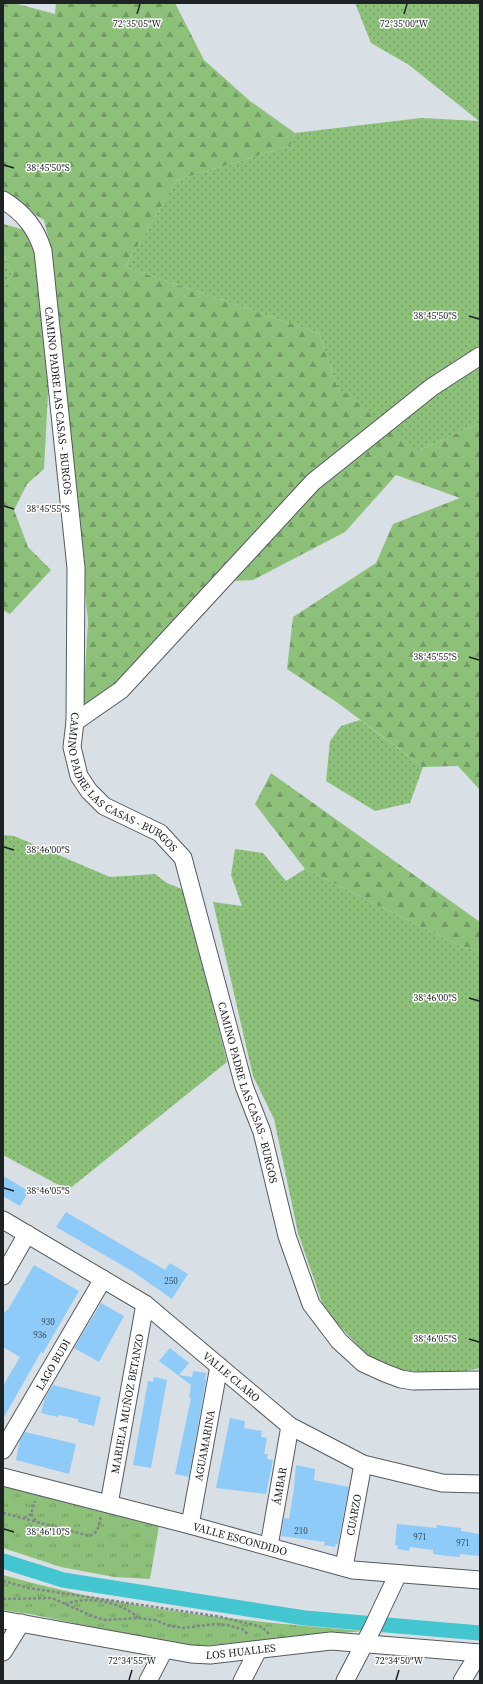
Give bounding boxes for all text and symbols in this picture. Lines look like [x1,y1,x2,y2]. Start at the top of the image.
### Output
text: 72°35'05"W [113,17,162,30]
text: 72°35'00"W [380,17,429,30]
text: 38°45'50"S [26,161,70,174]
street label: CAMINO PADRE LAS CASAS - BURGOS [41,306,76,496]
text: 38°45'50"S [413,309,457,322]
text: 38°45'55"S [26,502,70,515]
text: 38°45'55"S [413,650,457,663]
street label: CAMINO PADRE LAS CASAS - BURGOS [64,712,181,855]
text: 38°46'00"S [26,843,70,856]
text: 38°46'00"S [413,991,457,1004]
street label: CAMINO PADRE LAS CASAS - BURGOS [214,1000,282,1185]
text: 38°46'05"S [26,1184,70,1197]
house number: 250 [164,1275,178,1287]
house number: 930 [41,1316,55,1328]
house number: 936 [33,1329,47,1341]
street label: MARIELA MUÑOZ BETANZO [107,1332,147,1475]
text: 38°46'05"S [413,1332,457,1345]
street label: LAGO BUDI [32,1336,74,1393]
street label: VALLE CLARO [200,1348,264,1405]
street label: AGUAMARINA [191,1408,218,1482]
street label: ÁMBAR [269,1466,290,1506]
street label: CUARZO [342,1493,365,1537]
street label: VALLE ESCONDIDO [191,1519,289,1559]
text: 38°46'10"S [26,1525,70,1538]
house number: 210 [294,1525,308,1537]
house number: 971 [413,1531,427,1543]
house number: 971 [456,1537,470,1549]
street label: LOS HUALLES [205,1640,277,1663]
text: 72°34'55"W [108,1654,157,1667]
text: 72°34'50"W [375,1654,424,1667]

